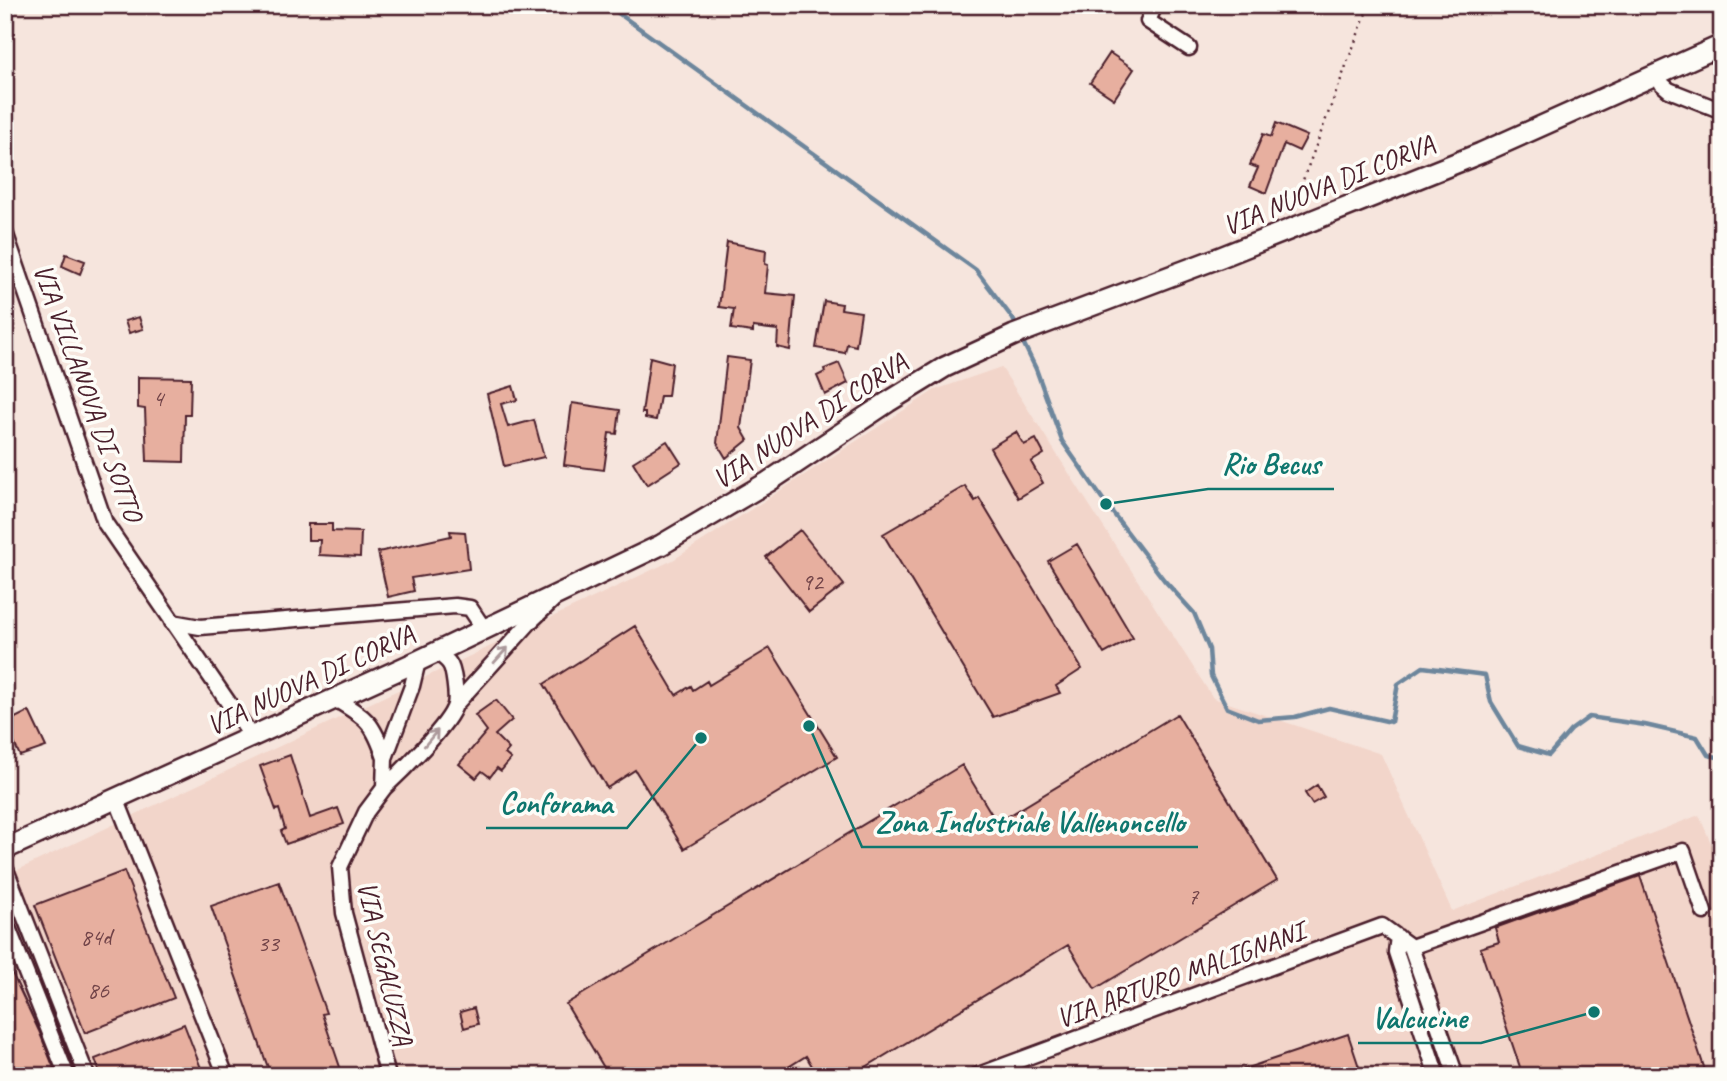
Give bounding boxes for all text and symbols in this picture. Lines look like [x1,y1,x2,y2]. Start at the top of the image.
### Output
street label: VIA NUOVA DI CORVA [1217,126,1440,243]
street label: VIA VILLANOVA DI SOTTO [26,259,152,529]
street label: VIA NUOVA DI CORVA [705,344,914,496]
house number: 4 [153,383,166,413]
callout: Rio Becus [1208,438,1334,489]
text: Rio Becus [1222,445,1324,483]
house number: 92 [801,567,825,597]
street label: VIA NUOVA DI CORVA [201,616,420,743]
one-way arrow [493,646,509,664]
one-way arrow [423,730,439,748]
callout: Conforama [486,777,627,828]
text: Conforama [500,784,615,822]
callout: Zona Industriale Vallenoncello [862,796,1198,847]
text: Zona Industriale Vallenoncello [875,803,1188,841]
street label: VIA SEGALUZZA [350,878,422,1050]
house number: 7 [1188,881,1200,911]
street label: VIA ARTURO MALIGNANI [1051,911,1314,1036]
house number: 84d [80,922,115,952]
house number: 33 [257,928,281,958]
house number: 86 [87,975,110,1005]
callout: Valcucine [1358,992,1481,1043]
text: Valcucine [1372,999,1469,1037]

